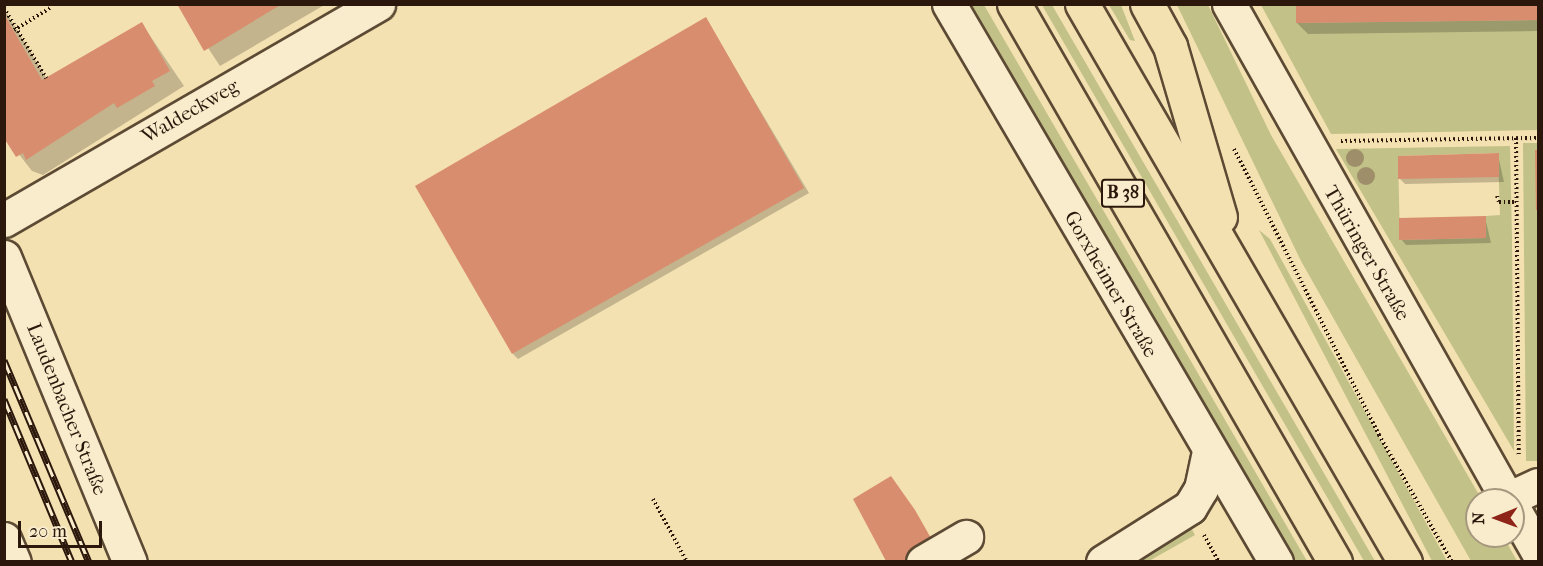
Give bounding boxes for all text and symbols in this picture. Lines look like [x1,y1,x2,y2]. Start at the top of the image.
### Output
street label: Waldeckweg [137,74,243,148]
road number: B 38 [1100,178,1146,208]
street label: Thüringer Straße [1319,181,1415,325]
street label: Gorxheimer Straße [1059,206,1163,362]
street label: Laudenbacher Straße [22,320,112,498]
north arrow [1465,488,1525,548]
scale bar [21,509,105,547]
text: N [1469,512,1488,525]
text: 20 m [29,521,67,542]

